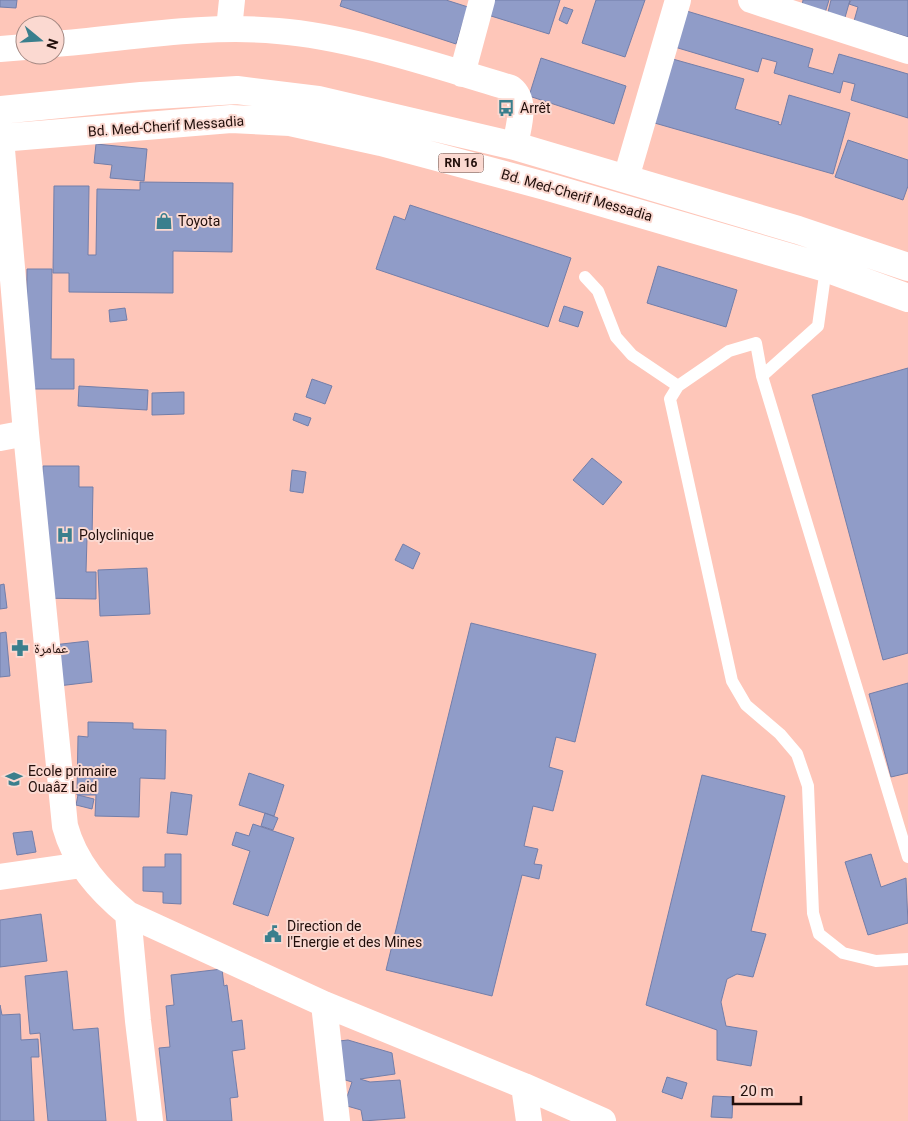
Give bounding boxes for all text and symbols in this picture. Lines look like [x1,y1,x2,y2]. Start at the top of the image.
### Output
north arrow [15,15,65,65]
text: N [43,37,62,51]
bus stop icon: Arrêt [496,98,516,118]
place label: Arrêt [520,100,551,116]
street label: Bd. Med-Cherif Messadia [87,113,245,139]
road number: RN 16 [438,154,484,172]
street label: Bd. Med-Cherif Messadia [500,166,654,224]
shop icon: Toyota [154,211,174,231]
place label: Toyota [178,213,220,229]
hospital icon: Polyclinique [55,525,75,545]
place label: Polyclinique [79,527,154,543]
pharmacy icon: عمامرة [10,638,30,658]
place label: عمامرة [34,640,68,657]
place label: Ecole primaire Ouaâz Laid [28,763,117,795]
school or university icon: Ecole primaire Ouaâz Laid [4,769,24,789]
place label: Direction de l'Energie et des Mines [287,918,422,950]
public building icon: Direction de l'Energie et des Mines [263,924,283,944]
scale bar [733,1074,800,1106]
text: 20 m [740,1082,774,1100]

